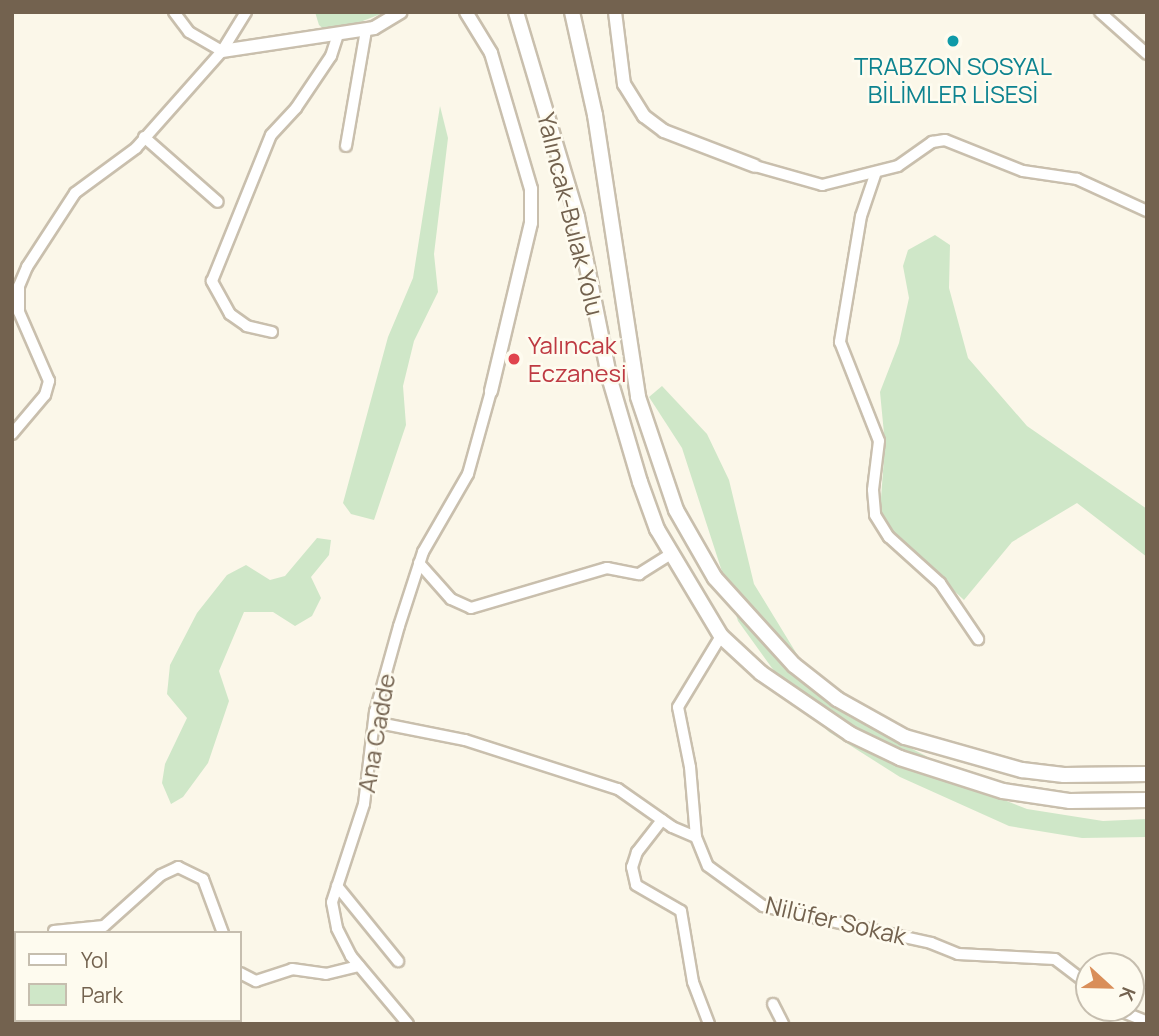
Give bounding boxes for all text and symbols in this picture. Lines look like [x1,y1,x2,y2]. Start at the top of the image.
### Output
marker: TRABZON SOSYAL BİLİMLER LİSESİ [945,33,961,49]
place label: TRABZON SOSYAL BİLİMLER LİSESİ [854,52,1052,108]
street label: Yalıncak-Bulak Yolu [532,110,610,318]
place label: Yalıncak Eczanesi [528,331,627,387]
marker: Yalıncak Eczanesi [506,351,522,367]
street label: Ana Cadde [351,671,401,795]
street label: Nilüfer Sokak [763,890,909,950]
legend [14,931,242,1022]
text: Yol [81,946,108,974]
north arrow [1075,952,1145,1022]
text: Park [81,981,123,1009]
text: K [1113,984,1142,1005]

